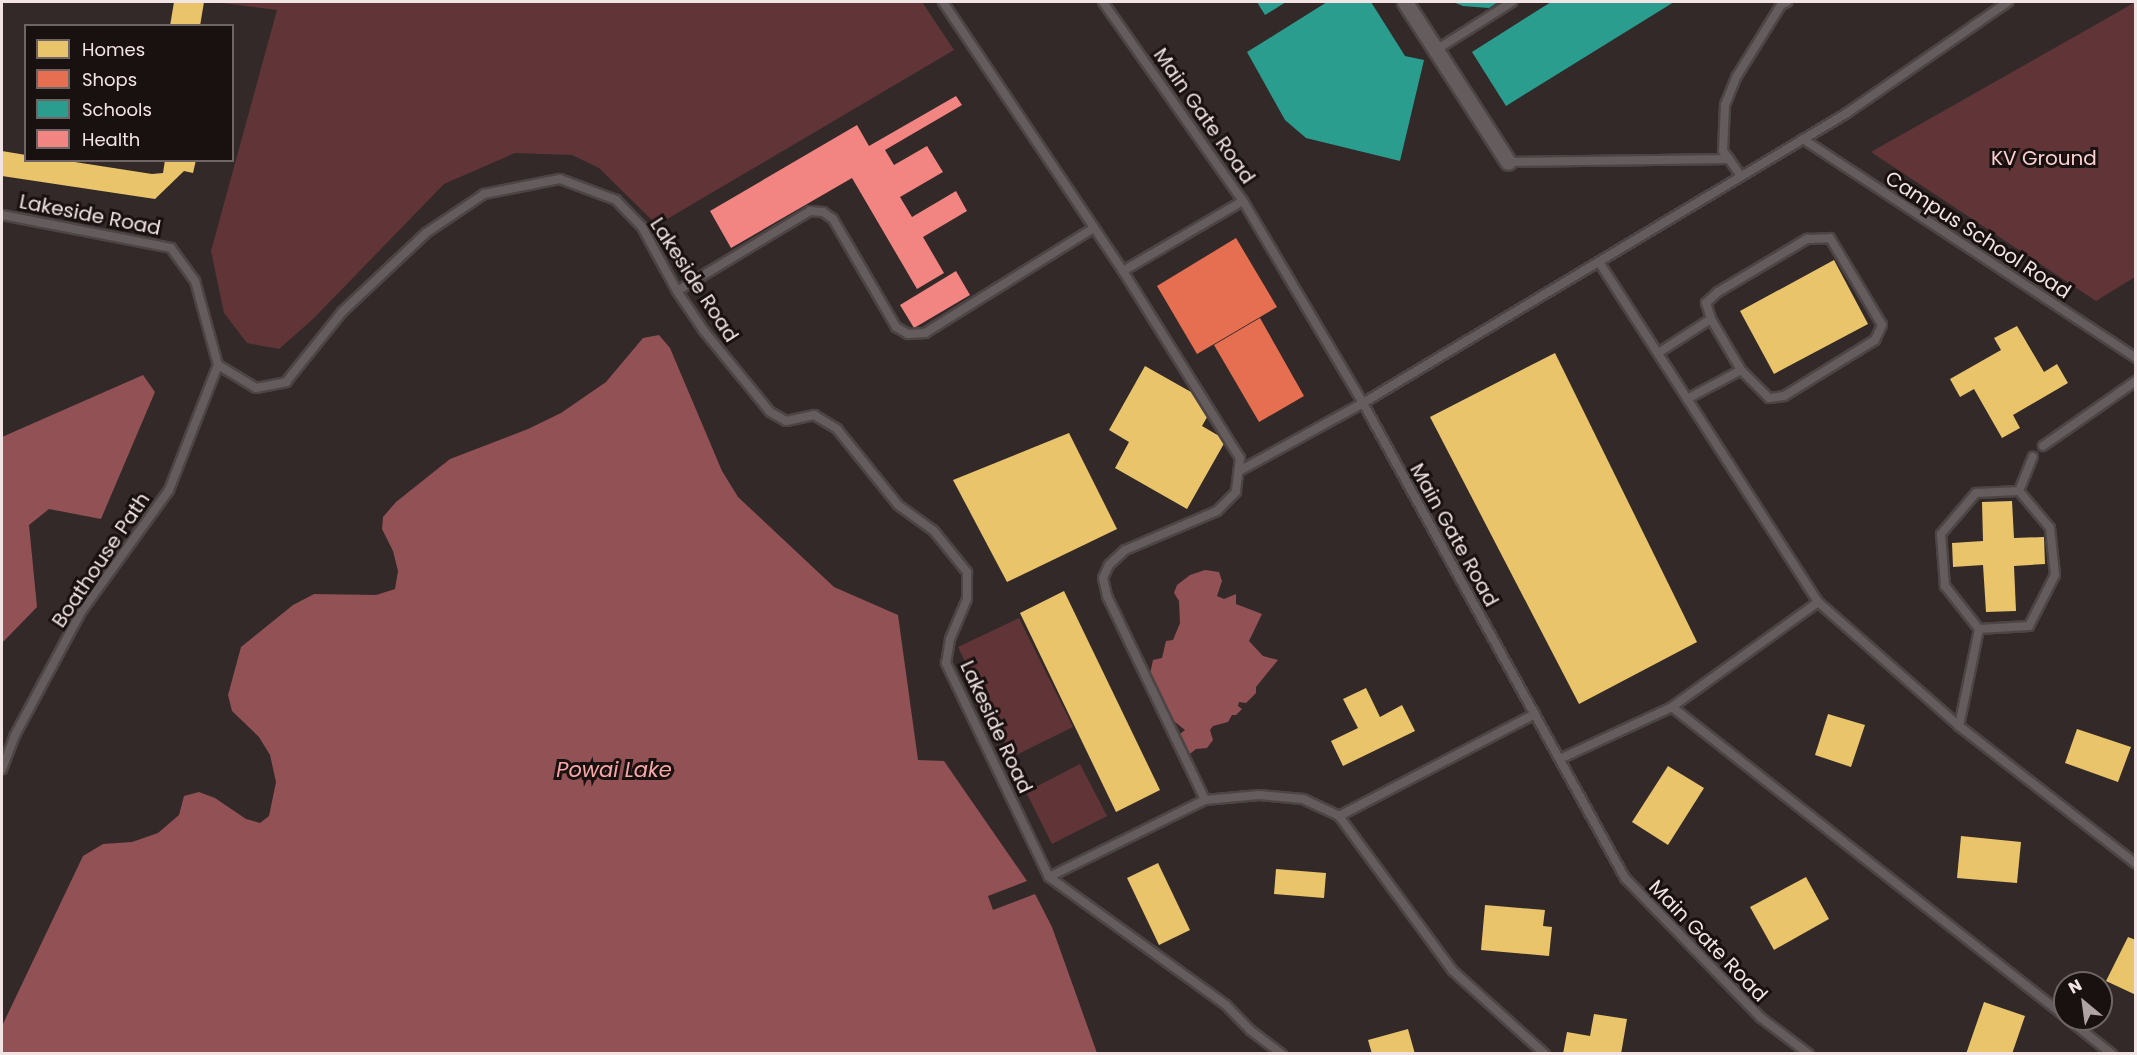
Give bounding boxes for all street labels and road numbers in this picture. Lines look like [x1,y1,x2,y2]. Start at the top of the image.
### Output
street label: Main Gate Road [1148,44,1260,188]
street label: Campus School Road [1881,166,2075,304]
street label: Lakeside Road [17,190,163,240]
street label: Lakeside Road [645,213,743,347]
street label: Main Gate Road [1405,459,1503,611]
street label: Boathouse Path [47,488,155,632]
street label: Lakeside Road [955,657,1037,797]
street label: Main Gate Road [1644,875,1772,1007]

